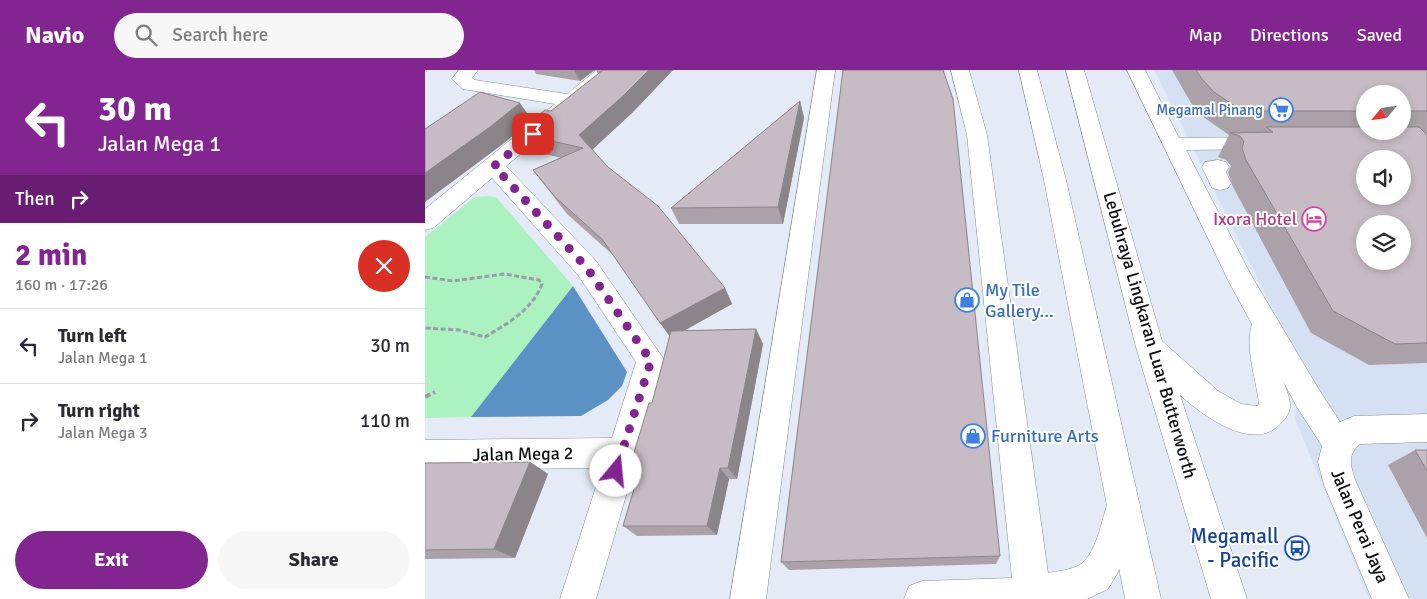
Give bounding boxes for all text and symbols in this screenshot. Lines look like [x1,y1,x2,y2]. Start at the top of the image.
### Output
search box [114,13,464,58]
text: Navio [25,20,84,50]
icon: search [132,21,160,49]
text: Search here [172,23,268,47]
text: Map [1189,24,1222,46]
text: Directions [1250,24,1329,46]
text: Saved [1357,24,1402,46]
north arrow [1356,85,1411,140]
map controls [1356,85,1411,270]
text: 30 m [98,87,172,130]
icon: left [15,90,80,155]
supermarket icon: Megamal Pinang [1268,97,1294,123]
place label: Megamal Pinang [1156,101,1263,119]
pin [512,113,554,155]
icon: arrive [519,120,547,148]
text: Jalan Mega 1 [98,130,221,157]
button: sound [1356,150,1411,205]
icon: right [65,185,93,213]
text: Then [15,187,55,211]
street label: Lebuhraya Lingkaran Luar Butterworth [1098,189,1202,481]
hotel icon: Ixora Hotel [1301,206,1327,232]
place label: Ixora Hotel [1213,208,1297,230]
button: layers [1356,215,1411,270]
text: 2 min [15,237,87,274]
button: close [358,240,410,292]
text: 160 m · 17:26 [15,275,108,295]
place label: My Tile Gallery... [985,279,1054,322]
shop icon: My Tile Gallery... [954,287,980,313]
text: Turn left [58,324,127,348]
icon: left [15,332,43,360]
text: 30 m [370,334,410,358]
text: Jalan Mega 1 [58,348,148,368]
text: Turn right [58,399,140,423]
icon: right [15,407,43,435]
text: 110 m [360,409,410,433]
text: Jalan Mega 3 [58,423,148,443]
shop icon: Furniture Arts [960,423,986,449]
place label: Furniture Arts [991,425,1099,447]
street label: Jalan Mega 2 [472,442,574,466]
position arrow [589,444,641,496]
street label: Jalan Perai Jaya [1326,466,1394,586]
place label: Megamall - Pacific [1190,523,1279,573]
button: Exit [15,531,208,589]
button: Share [218,531,410,589]
bus stop icon: Megamall - Pacific [1284,535,1310,561]

